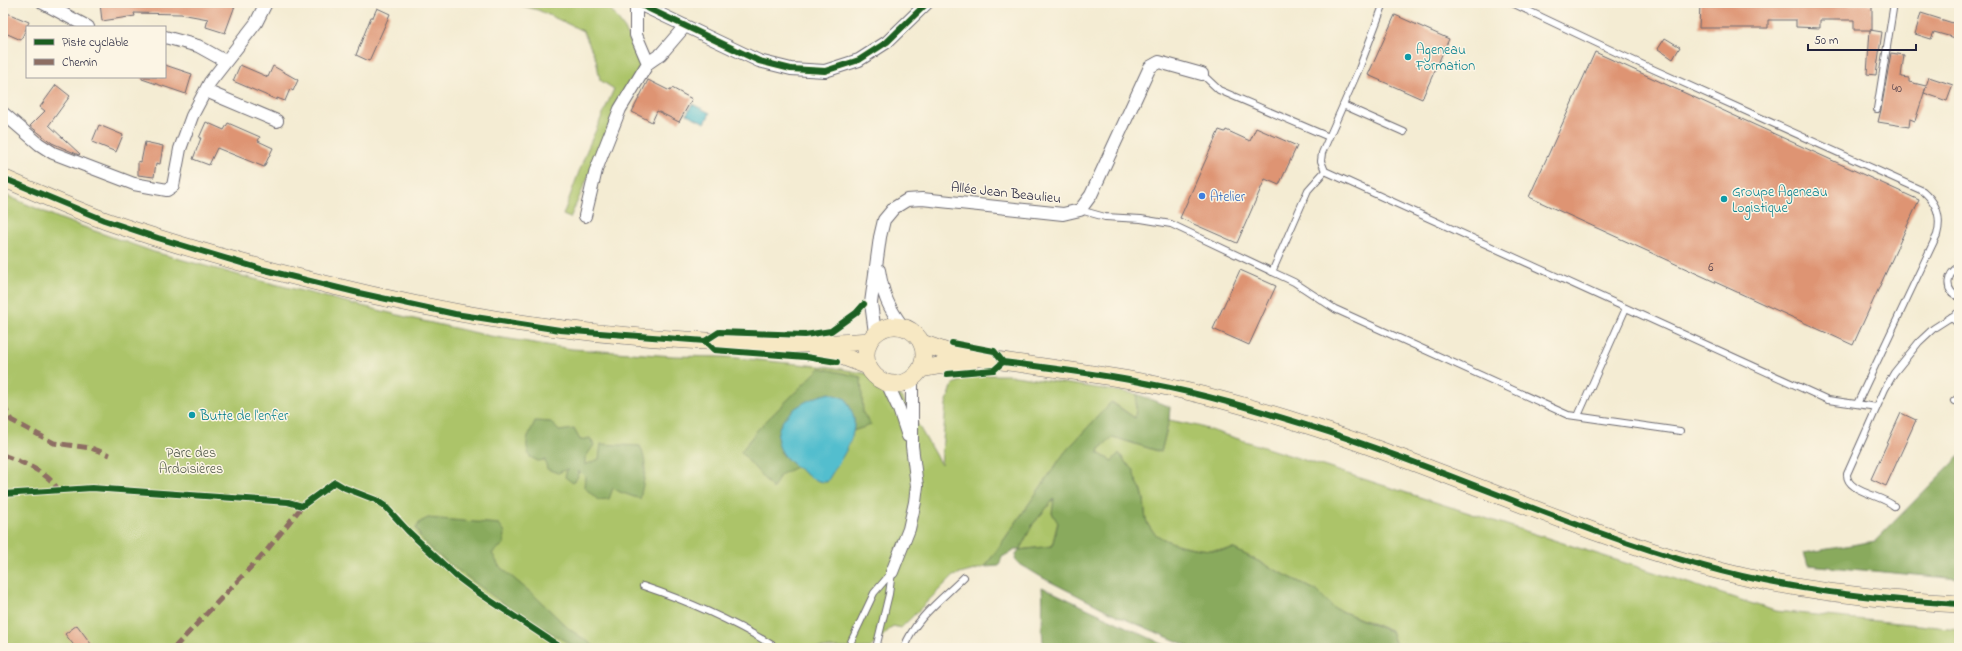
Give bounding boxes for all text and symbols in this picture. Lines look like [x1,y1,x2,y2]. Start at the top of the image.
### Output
legend [26,26,166,78]
scale bar [1808,26,1916,52]
text: 50 m [1814,32,1838,50]
text: Piste cyclable [62,34,129,53]
place label: Ageneau Formation [1415,40,1475,77]
marker: Ageneau Formation [1403,52,1413,62]
text: Chemin [62,54,97,72]
house number: 40 [1892,80,1902,98]
street label: Allée Jean Beaulieu [950,177,1062,210]
place label: Groupe Ageneau Logistique [1732,182,1828,220]
place label: Atelier [1210,187,1246,208]
marker: Atelier [1197,191,1207,201]
marker: Groupe Ageneau Logistique [1719,194,1729,204]
house number: 6 [1708,259,1714,277]
place label: Butte de l'enfer [199,406,289,427]
marker: Butte de l'enfer [187,410,197,420]
park label: Parc des Ardoisières [159,443,223,480]

